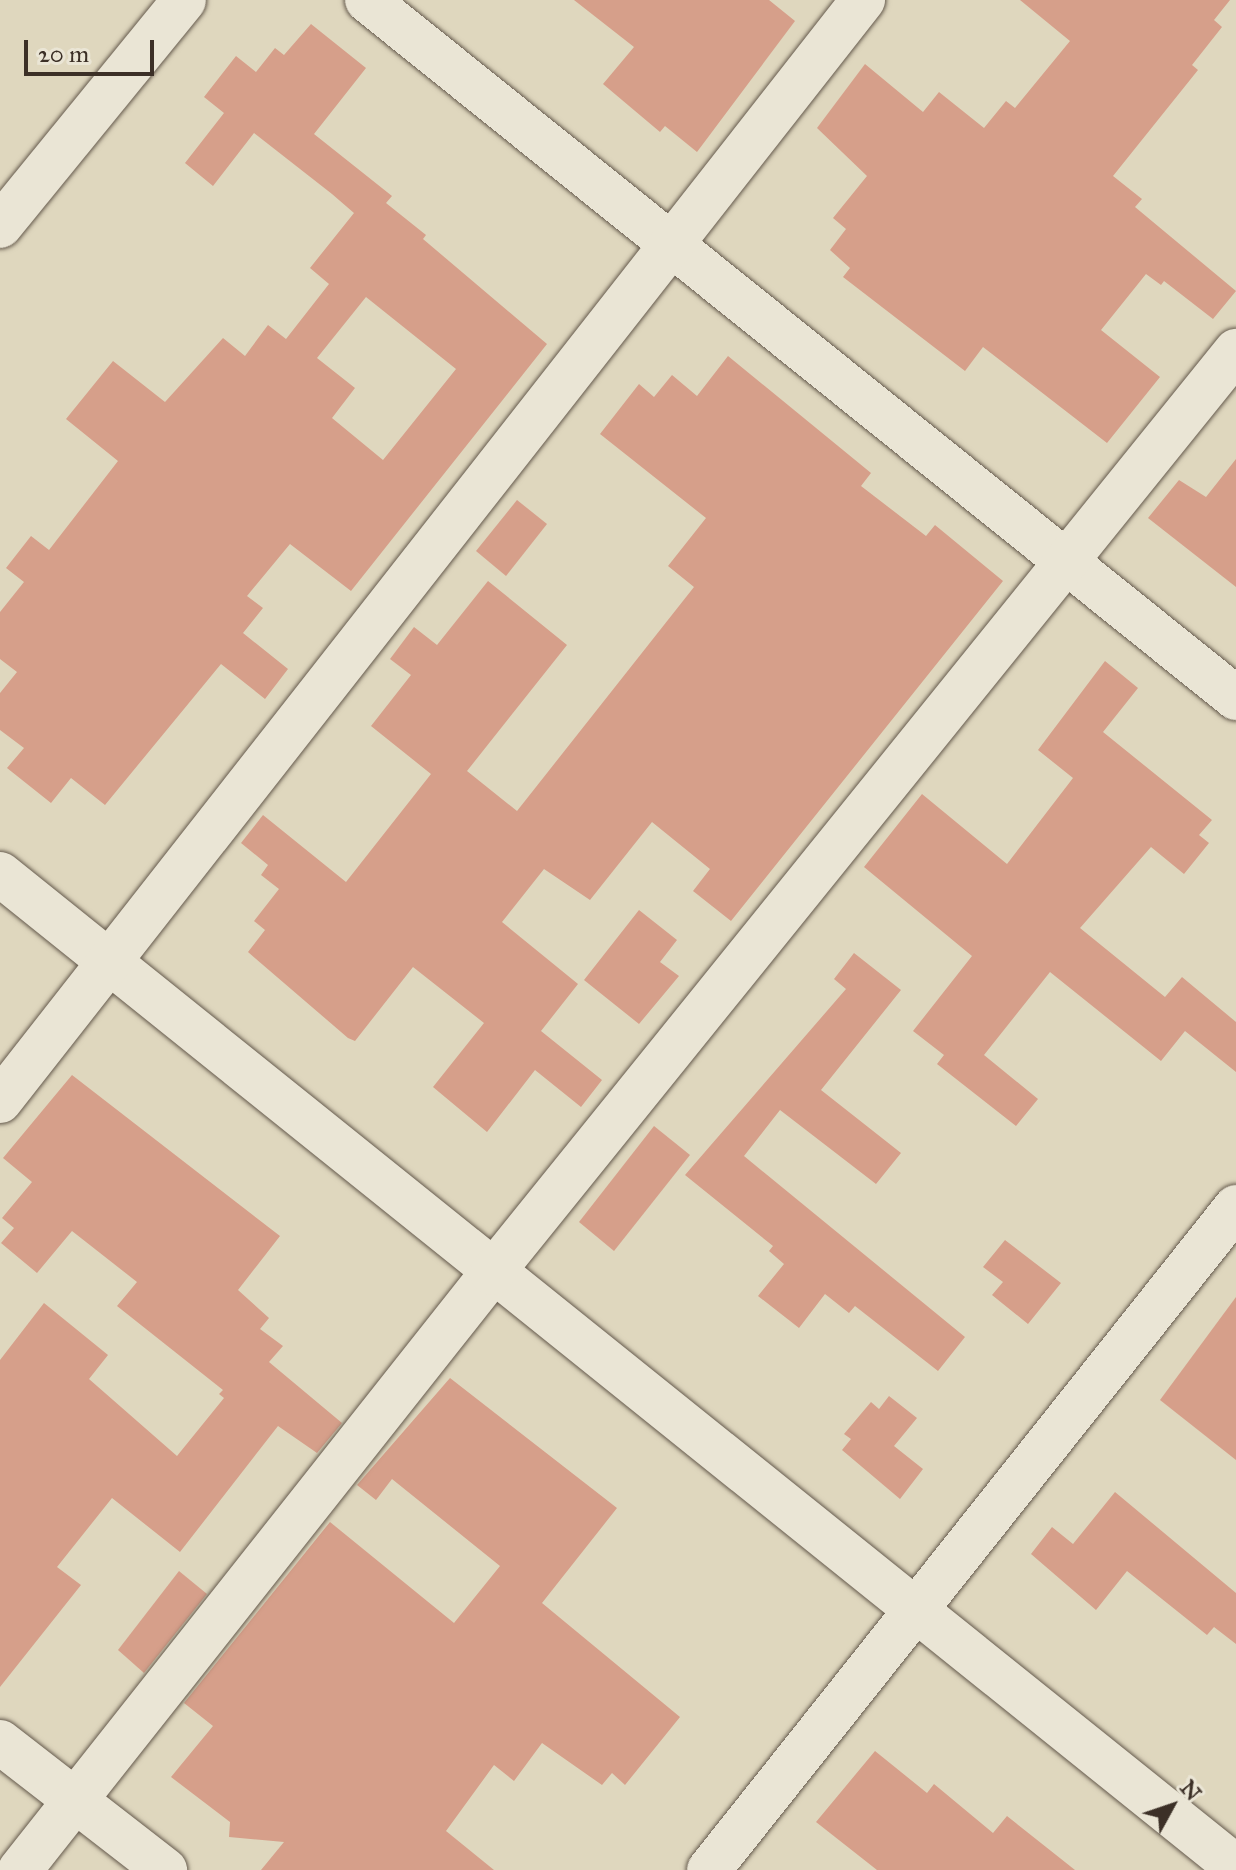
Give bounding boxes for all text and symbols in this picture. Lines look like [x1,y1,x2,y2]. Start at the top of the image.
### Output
scale bar [28,24,158,74]
text: 20 m [38,39,89,69]
north arrow [1132,1766,1212,1846]
text: N [1174,1774,1207,1806]

